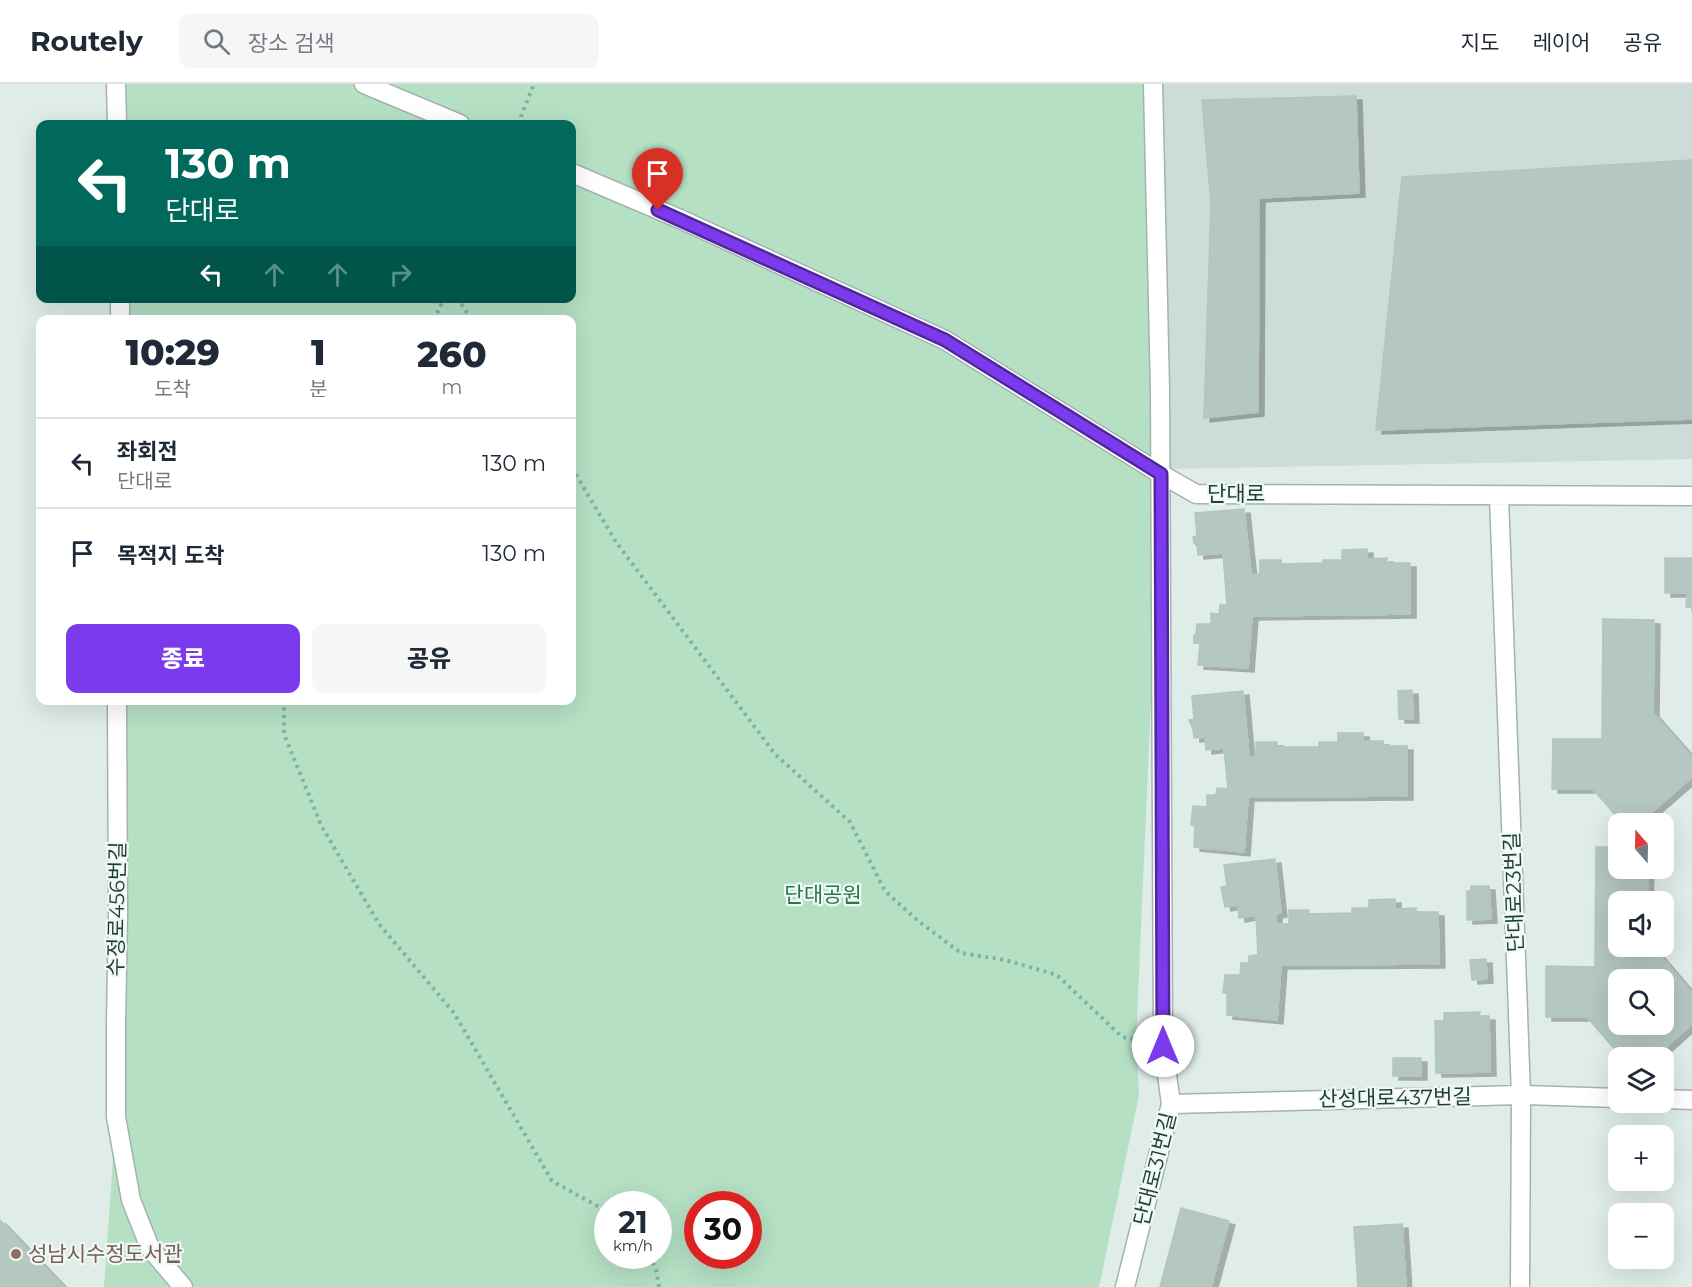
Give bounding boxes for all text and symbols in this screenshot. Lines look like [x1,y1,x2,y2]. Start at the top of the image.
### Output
search box [179,14,599,68]
text: Routely [30,24,143,58]
icon: search [200,25,233,58]
text: 장소 검색 [248,30,334,57]
text: 지도 [1461,30,1499,55]
text: 레이어 [1532,30,1590,55]
text: 공유 [1623,30,1662,55]
text: 130 m [165,137,291,189]
icon: left [66,144,144,222]
pin [632,148,683,210]
icon: arrive [641,157,674,190]
text: 단대로 [165,194,240,227]
icon: left [195,258,228,291]
icon: ahead [258,258,291,291]
icon: ahead [321,258,354,291]
icon: right [384,258,417,291]
text: 10:29 [125,330,220,374]
text: 1 [311,330,326,374]
text: 260 [417,332,487,376]
text: m [441,375,462,399]
text: 도착 [154,377,191,401]
text: 분 [309,377,328,401]
text: 좌회전 [117,438,178,465]
icon: left [66,447,99,480]
text: 130 m [482,450,546,477]
text: 단대로 [117,469,172,493]
street label: 단대로 [1207,481,1265,506]
icon: arrive [66,537,99,570]
text: 130 m [482,540,546,567]
text: 목적지 도착 [117,542,224,569]
button: 종료 [66,624,300,693]
button: 공유 [312,624,546,693]
north arrow [1608,813,1674,879]
map controls [1608,813,1674,1269]
street label: 단대로23번길 [1499,831,1528,953]
street label: 수정로456번길 [103,841,130,977]
park label: 단대공원 [784,882,862,907]
button: sound [1608,891,1674,957]
button: search [1608,969,1674,1035]
position arrow [1131,1014,1195,1078]
button: layers [1608,1047,1674,1113]
street label: 산성대로437번길 [1318,1084,1472,1111]
street label: 단대로31번길 [1128,1110,1181,1228]
button: + [1608,1125,1674,1191]
speed limit sign: 30 [684,1191,762,1269]
button: − [1608,1203,1674,1269]
text: 21 [618,1204,648,1241]
text: km/h [613,1236,653,1255]
place label: 성남시수정도서관 [28,1241,183,1266]
marker: 성남시수정도서관 [9,1247,23,1261]

